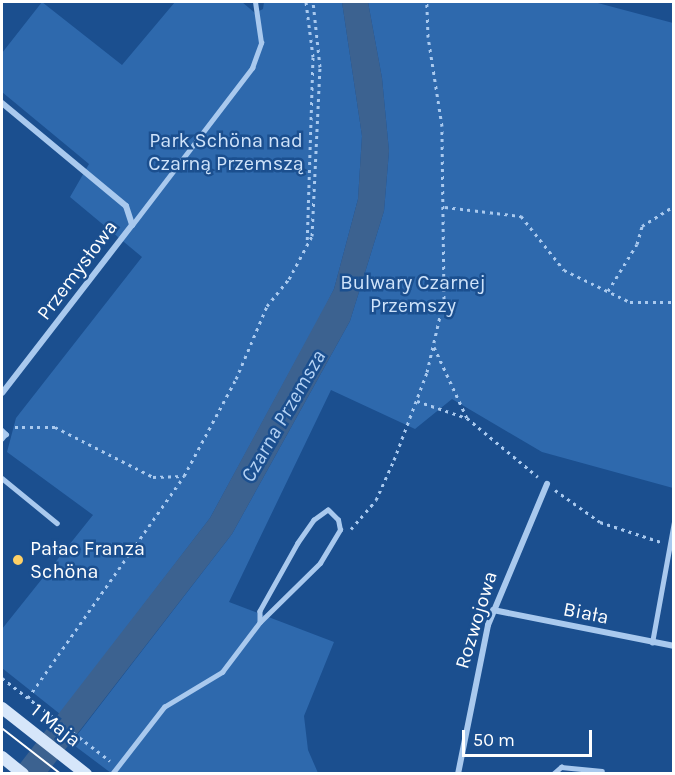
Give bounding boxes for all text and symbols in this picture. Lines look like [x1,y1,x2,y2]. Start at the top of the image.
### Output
park label: Park Schöna nad Czarną Przemszą [148,128,304,175]
street label: Przemysłowa [32,215,122,325]
park label: Bulwary Czarnej Przemszy [340,270,486,317]
water label: Czarna Przemsza [235,345,331,487]
place label: Pałac Franza Schöna [30,536,145,583]
marker: Pałac Franza Schöna [11,553,25,567]
street label: Rozwojowa [450,568,502,672]
street label: Biała [561,597,611,629]
street label: 1 Maja [26,698,86,752]
scale bar [465,718,596,756]
text: 50 m [473,729,515,751]

